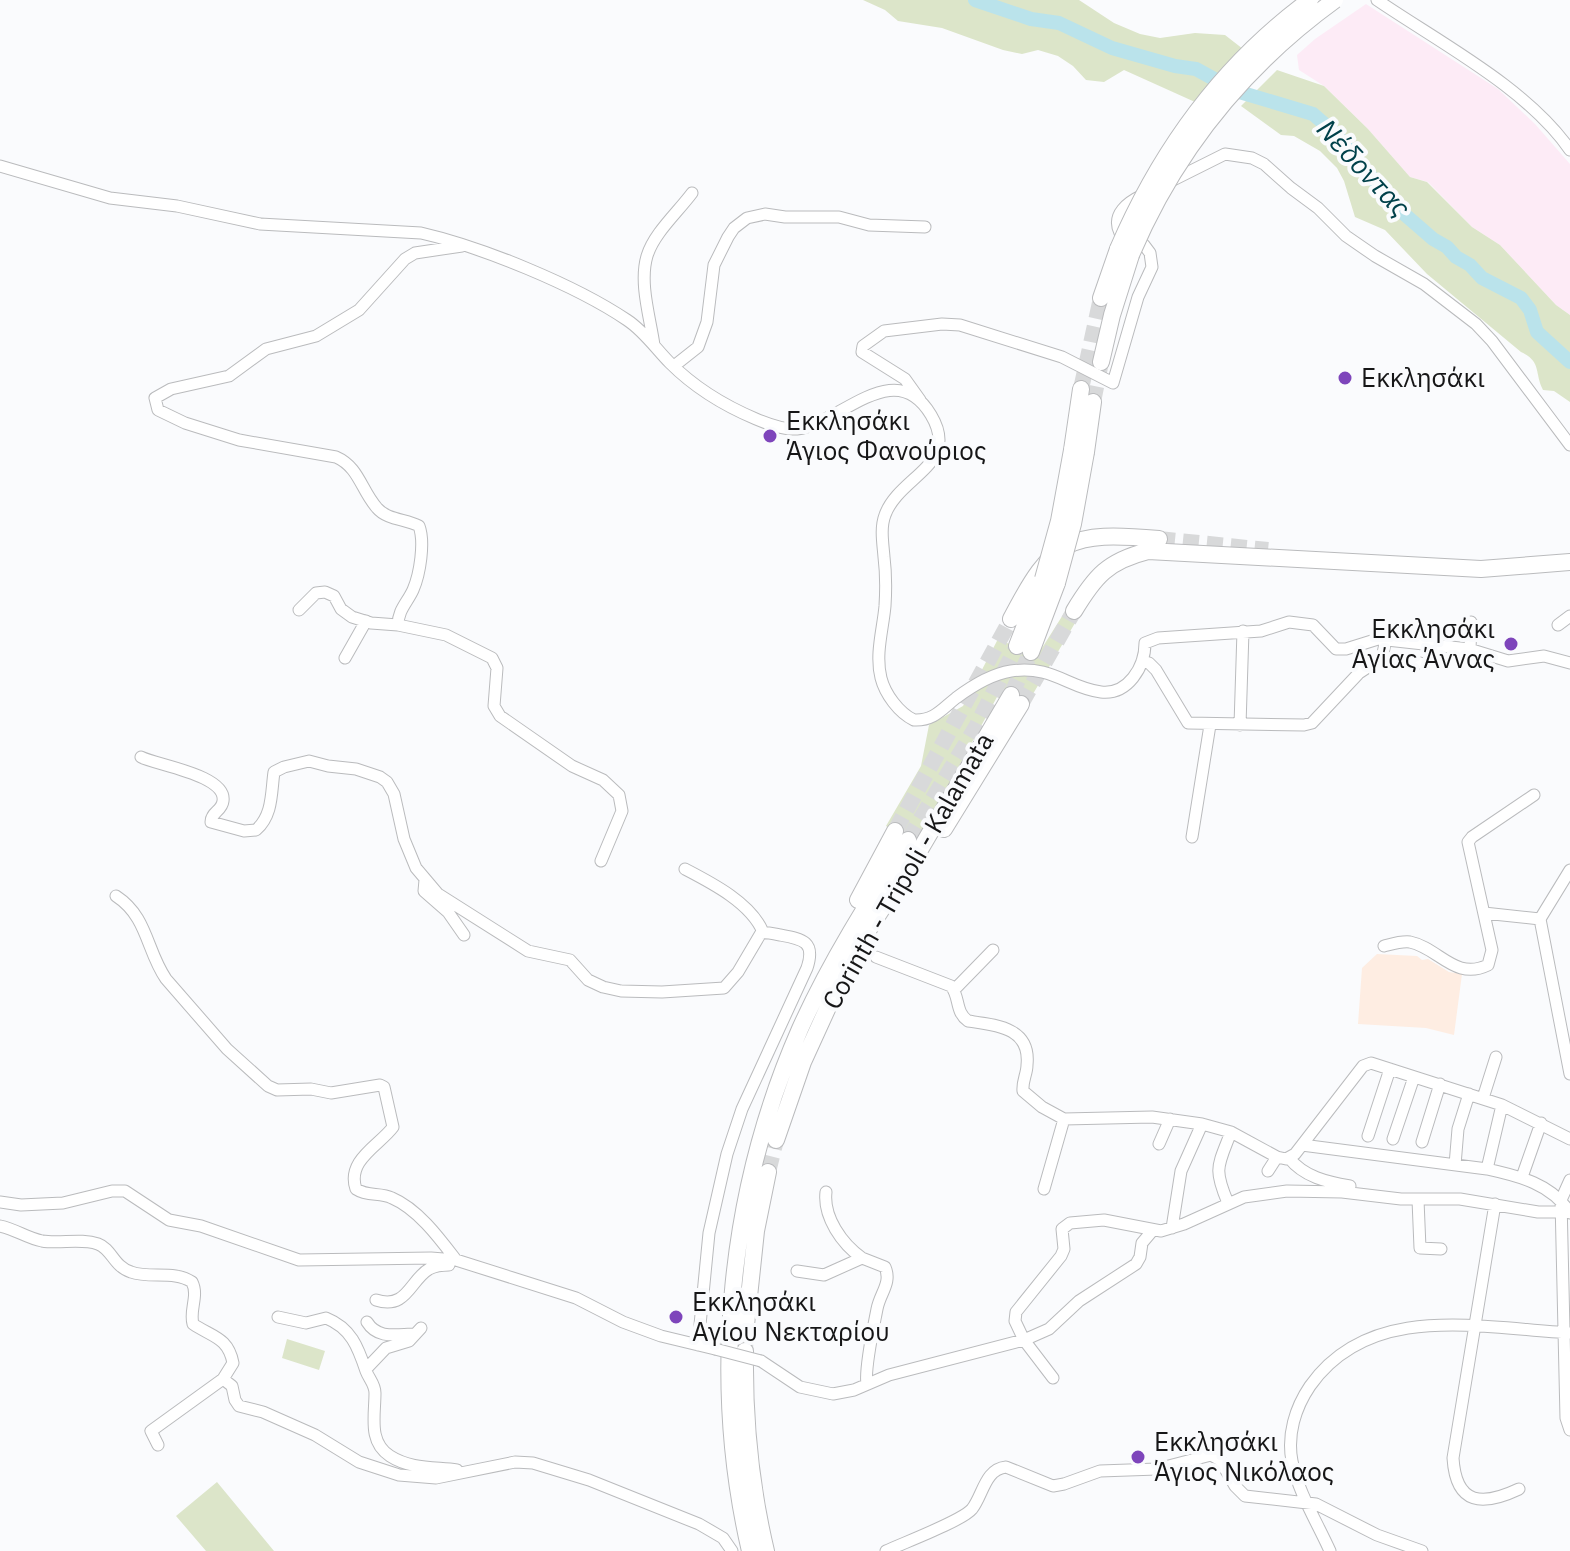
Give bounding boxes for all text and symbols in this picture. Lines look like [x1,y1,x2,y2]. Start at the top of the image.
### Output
water label: Νέδoντας [1309,111,1420,225]
place label: Εκκλησάκι [1361,360,1485,394]
marker: Εκκλησάκι [1336,369,1354,387]
place label: Εκκλησάκι Άγιος Φανούριος [786,403,986,467]
marker: Εκκλησάκι Άγιος Φανούριος [761,427,779,445]
place label: Εκκλησάκι Αγίας Άννας [1352,611,1495,675]
marker: Εκκλησάκι Αγίας Άννας [1502,635,1520,653]
street label: Corinth - Tripoli - Kalamata [814,726,1000,1015]
place label: Εκκλησάκι Αγίου Νεκταρίου [692,1284,890,1348]
marker: Εκκλησάκι Αγίου Νεκταρίου [667,1308,685,1326]
place label: Εκκλησάκι Άγιος Νικόλαος [1154,1424,1334,1488]
marker: Εκκλησάκι Άγιος Νικόλαος [1129,1448,1147,1466]

